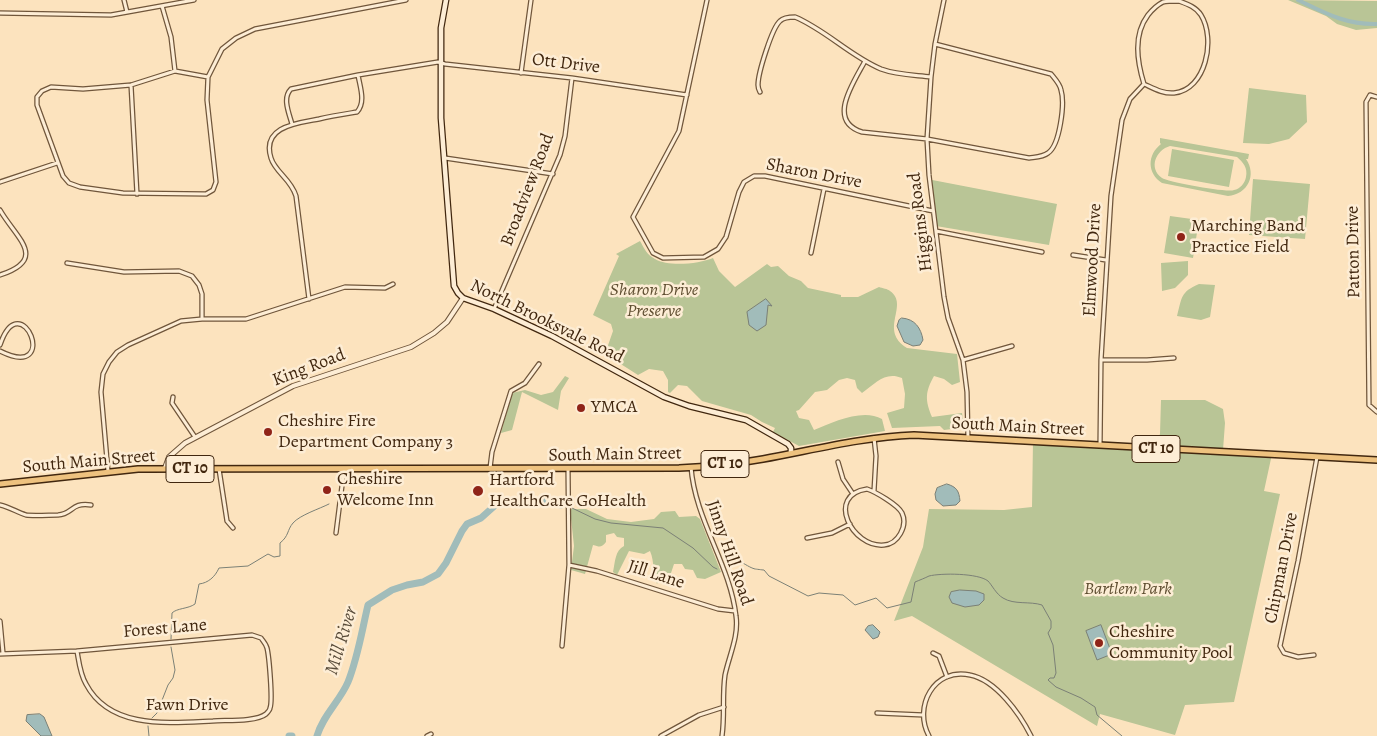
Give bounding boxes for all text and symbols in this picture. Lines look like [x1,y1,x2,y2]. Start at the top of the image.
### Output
street label: Ott Drive [531,49,601,79]
street label: Broadview Road [497,130,559,250]
street label: Sharon Drive [764,154,864,194]
street label: Higgins Road [904,171,938,273]
street label: Elmwood Drive [1079,203,1107,317]
street label: Patton Drive [1342,206,1366,298]
place label: Marching Band Practice Field [1191,216,1305,258]
marker: Marching Band Practice Field [1175,231,1187,243]
street label: North Brooksvale Road [467,275,627,369]
park label: Sharon Drive Preserve [610,280,698,322]
street label: King Road [270,344,348,392]
place label: YMCA [591,397,637,419]
marker: YMCA [575,402,587,414]
place label: Cheshire Fire Department Company 3 [278,411,453,454]
street label: South Main Street [951,413,1085,441]
marker: Cheshire Fire Department Company 3 [262,426,274,438]
road number: CT 10 [1132,436,1180,462]
street label: South Main Street [548,443,682,467]
street label: South Main Street [22,445,156,479]
road number: CT 10 [701,450,749,478]
road number: CT 10 [166,456,214,482]
place label: Cheshire Welcome Inn [337,469,434,512]
place label: Hartford HealthCare GoHealth [489,470,646,512]
marker: Cheshire Welcome Inn [321,484,333,496]
marker: Hartford HealthCare GoHealth [471,484,485,498]
street label: Jinny Hill Road [701,498,757,608]
street label: Chipman Drive [1261,511,1303,625]
street label: Jill Lane [625,556,687,594]
park label: Bartlem Park [1084,579,1172,601]
water label: Mill River [321,604,363,678]
street label: Forest Lane [122,615,208,643]
place label: Cheshire Community Pool [1109,622,1232,664]
marker: Cheshire Community Pool [1093,637,1105,649]
street label: Fawn Drive [145,695,229,717]

